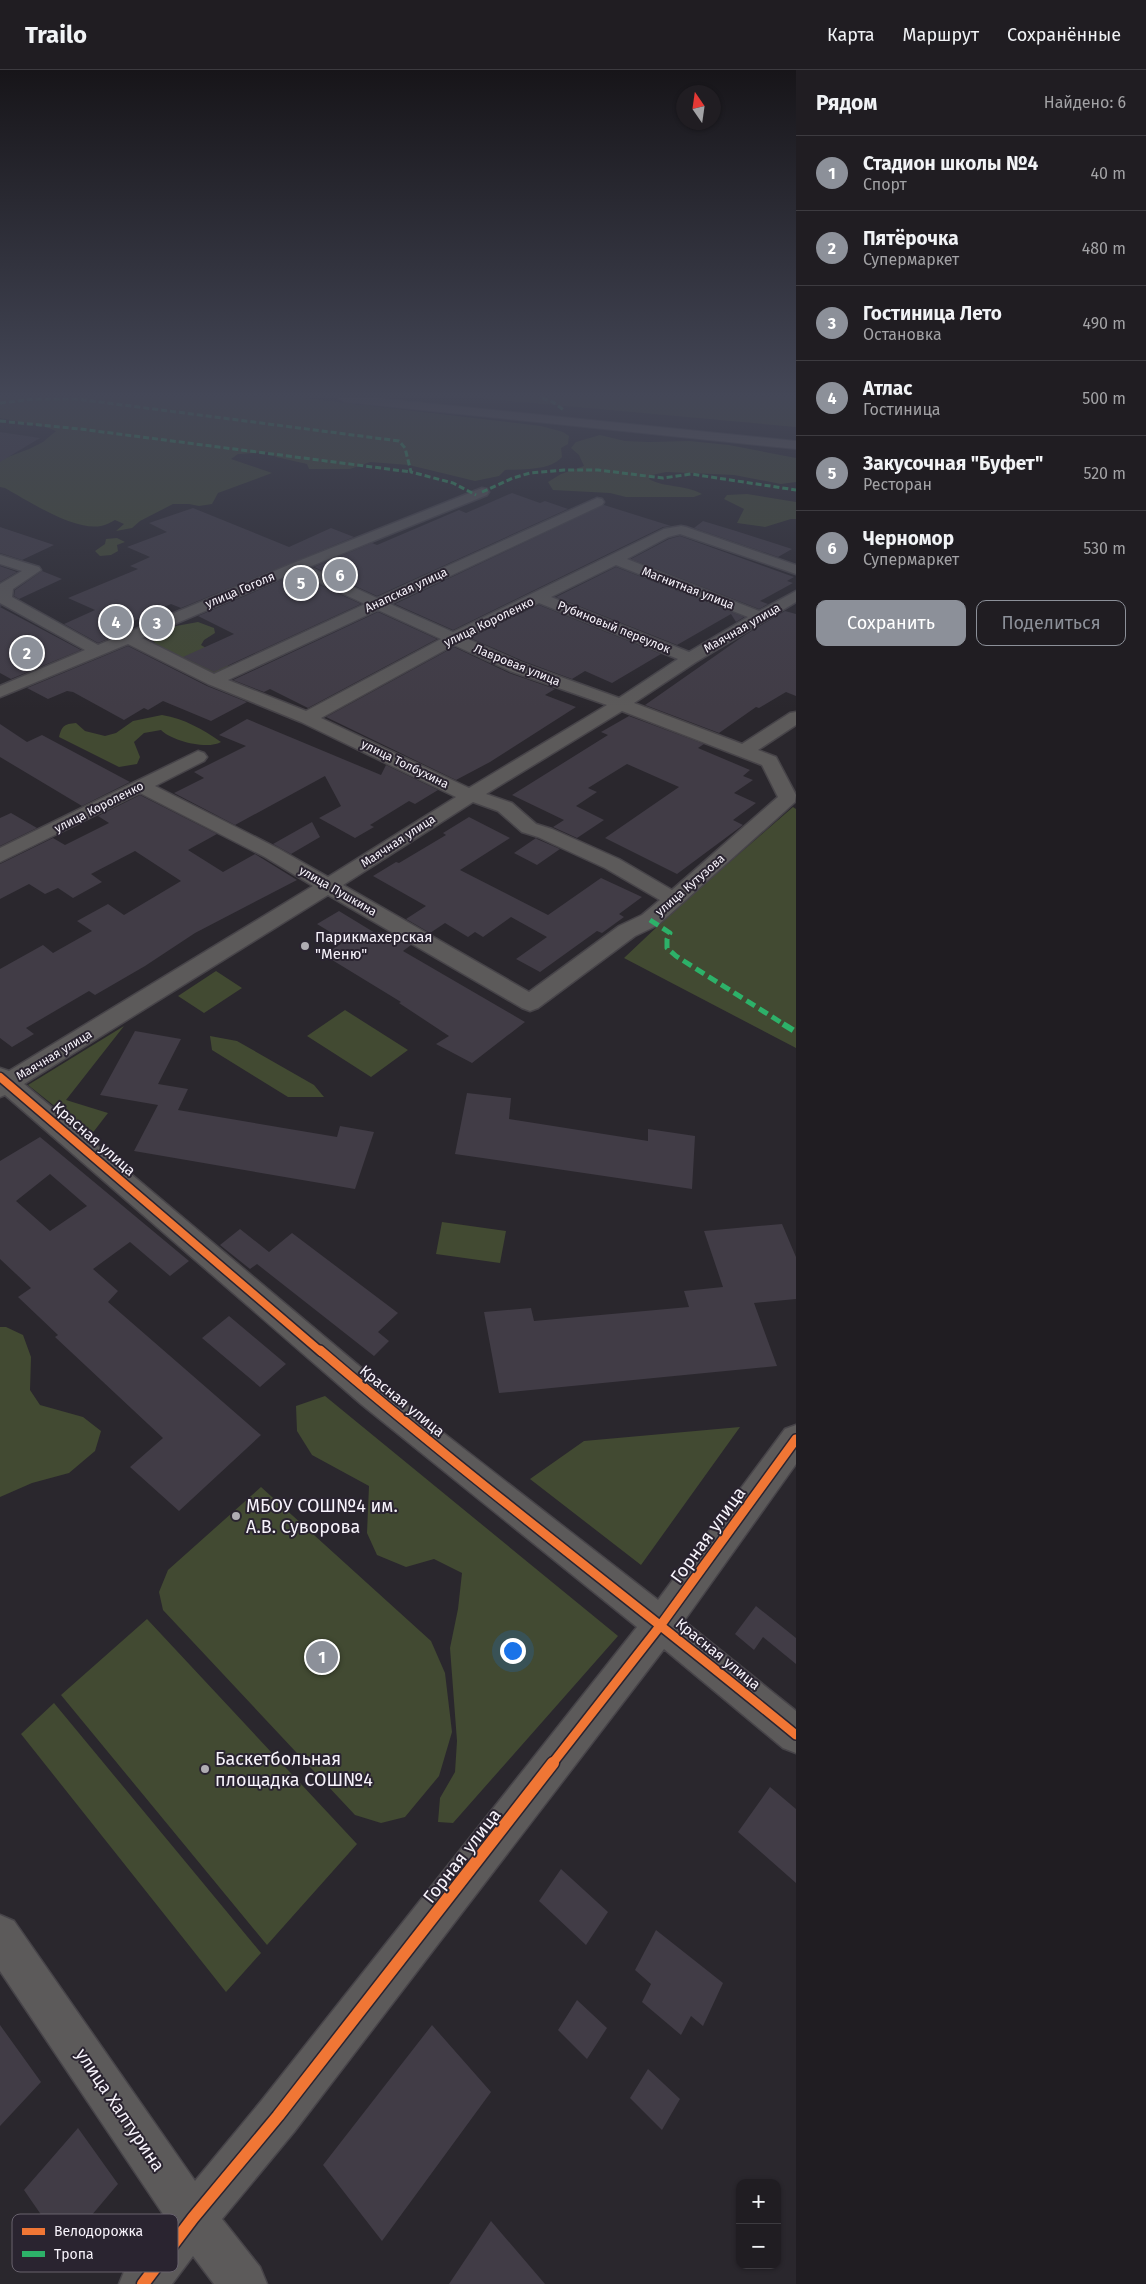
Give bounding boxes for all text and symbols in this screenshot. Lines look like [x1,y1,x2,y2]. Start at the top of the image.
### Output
text: Trailo [25,21,87,49]
text: Карта [827,24,875,46]
text: Маршрут [903,24,979,46]
text: Сохранённые [1007,24,1121,46]
north arrow [676,85,721,130]
text: Рядом [816,90,877,116]
text: Найдено: 6 [1044,93,1126,112]
text: Стадион школы №4 [863,152,1038,175]
text: 1 [828,164,836,183]
text: 40 m [1091,164,1126,183]
text: Спорт [863,175,907,194]
text: Пятёрочка [863,227,959,250]
text: 2 [828,239,836,258]
text: 480 m [1082,239,1126,258]
text: Супермаркет [863,250,959,269]
text: Гостиница Лето [863,302,1002,325]
text: 3 [828,314,836,333]
text: 490 m [1083,314,1126,333]
text: Остановка [863,325,942,344]
text: Атлас [863,377,912,400]
text: 4 [827,389,837,408]
text: 500 m [1082,389,1126,408]
text: Гостиница [863,400,941,419]
text: Закусочная "Буфет" [863,452,1043,475]
text: 5 [828,464,836,483]
text: 520 m [1083,464,1126,483]
text: Ресторан [863,475,932,494]
text: Черномор [863,527,954,550]
text: 6 [827,539,837,558]
text: 530 m [1083,539,1126,558]
text: Супермаркет [863,550,959,569]
pin: 6 [324,556,356,594]
pin: 5 [285,564,317,602]
street label: Магнитная улица [640,564,736,612]
street label: Анапская улица [363,565,449,615]
street label: улица Гоголя [203,569,277,611]
street label: улица Короленко [442,594,536,650]
street label: Рубиновый переулок [556,598,673,656]
street label: Маячная улица [701,600,783,656]
button: Сохранить [816,600,966,646]
button: Поделиться [976,600,1126,646]
pin: 4 [100,603,132,641]
pin: 3 [141,604,173,642]
pin: 2 [11,634,43,672]
street label: Лавровая улица [472,641,562,689]
street label: улица Толбухина [359,737,451,791]
street label: улица Короленко [52,778,146,836]
street label: Маячная улица [358,812,438,870]
street label: улица Кутузова [653,851,727,919]
street label: улица Пушкина [297,863,379,919]
place label: Парикмахерская "Меню" [315,928,433,963]
marker: Парикмахерская "Меню" [299,940,311,952]
street label: Маячная улица [14,1027,94,1083]
street label: Красная улица [49,1098,139,1180]
street label: Красная улица [356,1361,448,1441]
street label: Горная улица [666,1482,750,1588]
place label: МБОУ СОШ№4 им. А.В. Суворова [246,1495,398,1538]
marker: МБОУ СОШ№4 им. А.В. Суворова [230,1510,242,1522]
street label: Красная улица [672,1614,764,1694]
pin: 1 [306,1638,338,1676]
your location [500,1638,526,1664]
place label: Баскетбольная площадка СОШ№4 [215,1748,373,1791]
marker: Баскетбольная площадка СОШ№4 [199,1763,211,1775]
street label: Горная улица [418,1804,506,1908]
street label: улица Халтурина [71,2044,169,2176]
map controls [736,2179,781,2269]
button: + [736,2179,781,2224]
legend [12,2214,178,2272]
text: Велодорожка [54,2223,143,2240]
button: − [736,2224,781,2269]
text: Тропа [54,2246,94,2263]

